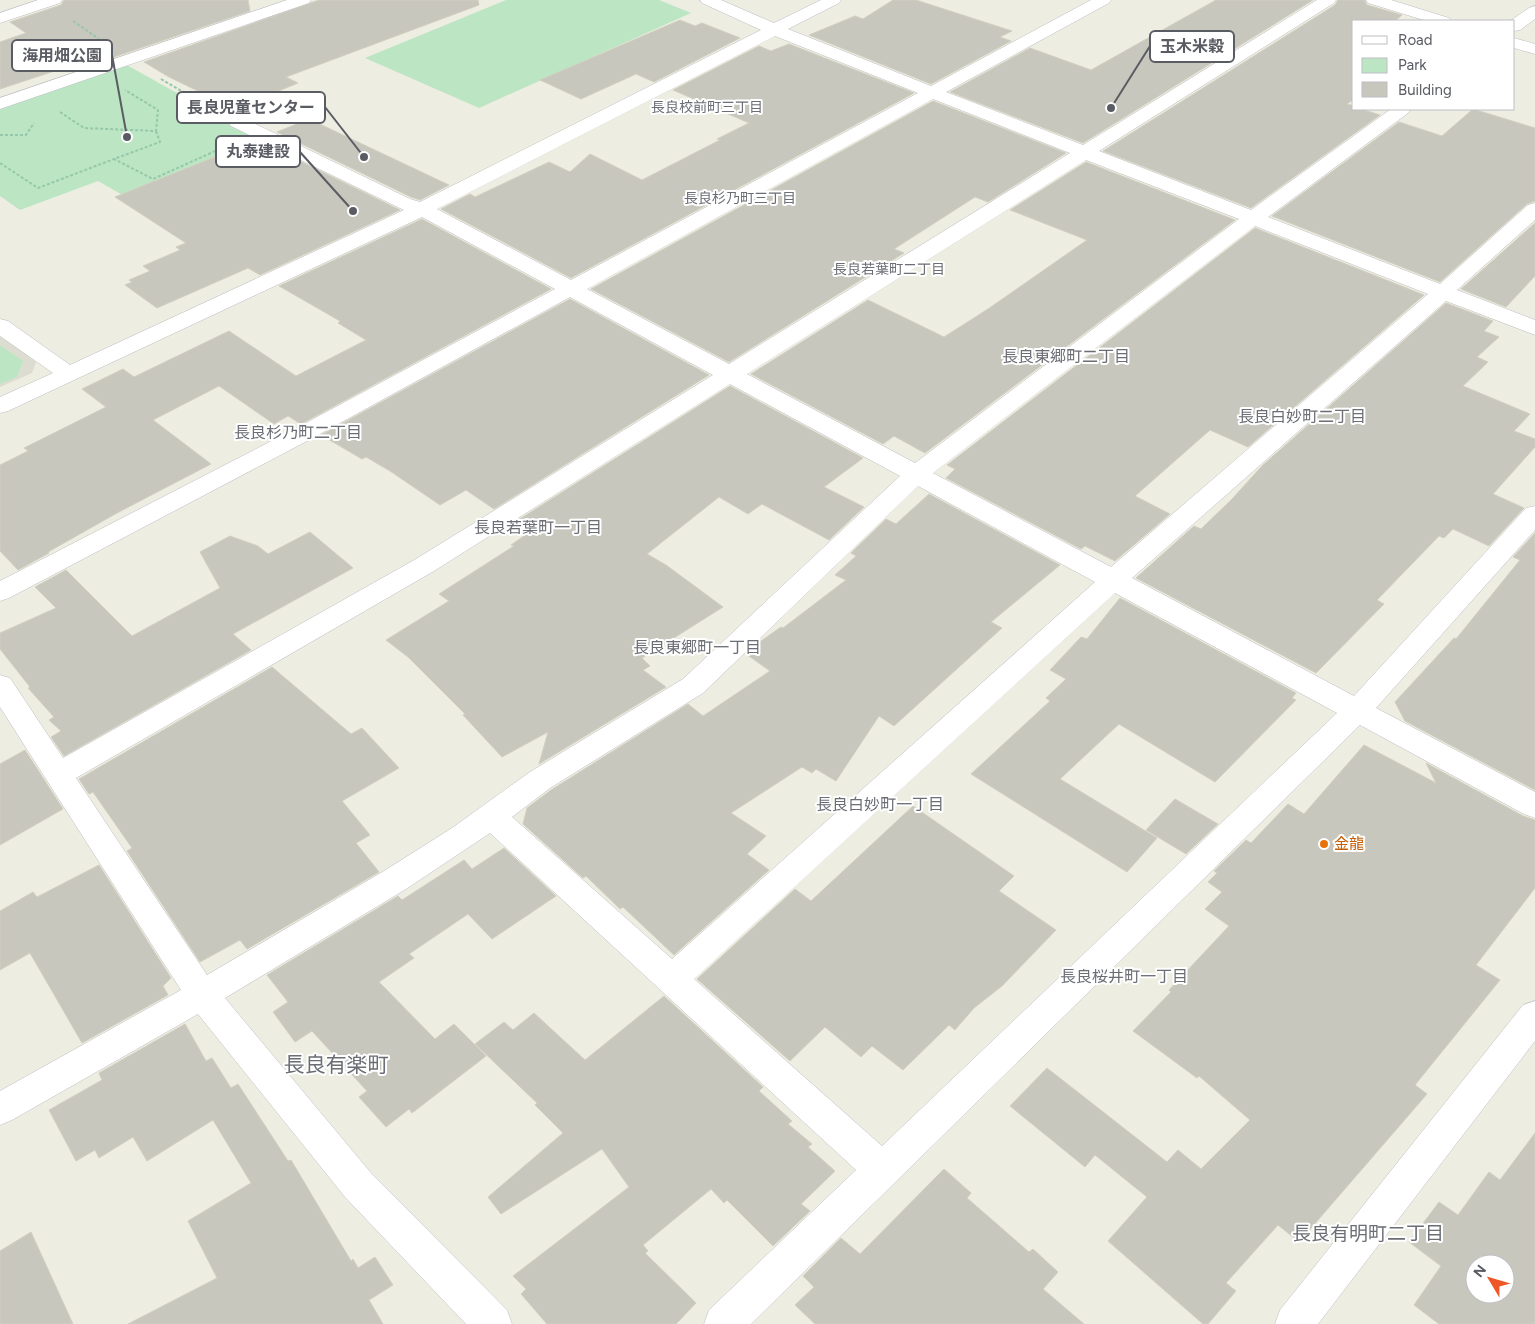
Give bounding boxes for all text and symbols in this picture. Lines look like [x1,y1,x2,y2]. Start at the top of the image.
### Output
legend [1352,20,1515,110]
callout: 玉木米穀 [1150,31,1234,62]
text: Road [1398,31,1433,49]
text: 玉木米穀 [1160,37,1224,56]
callout: 海用畑公園 [12,40,112,71]
text: 海用畑公園 [22,46,102,65]
text: Park [1398,56,1427,74]
text: Building [1398,81,1452,99]
callout: 長良児童センター [177,92,325,123]
text: 長良児童センター [187,98,315,117]
district label: 長良校前町三丁目 [651,99,763,116]
callout: 丸泰建設 [216,136,300,167]
text: 丸泰建設 [226,142,290,161]
district label: 長良杉乃町三丁目 [684,190,796,207]
district label: 長良若葉町二丁目 [833,261,945,278]
district label: 長良東郷町二丁目 [1002,347,1130,366]
district label: 長良白妙町二丁目 [1238,407,1366,426]
district label: 長良杉乃町二丁目 [234,423,362,442]
district label: 長良若葉町一丁目 [474,518,602,537]
district label: 長良東郷町一丁目 [633,638,761,657]
district label: 長良白妙町一丁目 [816,795,944,814]
place label: 金龍 [1334,835,1364,853]
marker: 金龍 [1318,838,1330,850]
district label: 長良桜井町一丁目 [1060,967,1188,986]
district label: 長良有楽町 [284,1052,389,1077]
district label: 長良有明町二丁目 [1292,1222,1444,1245]
north arrow [1465,1254,1515,1304]
text: N [1470,1262,1490,1281]

